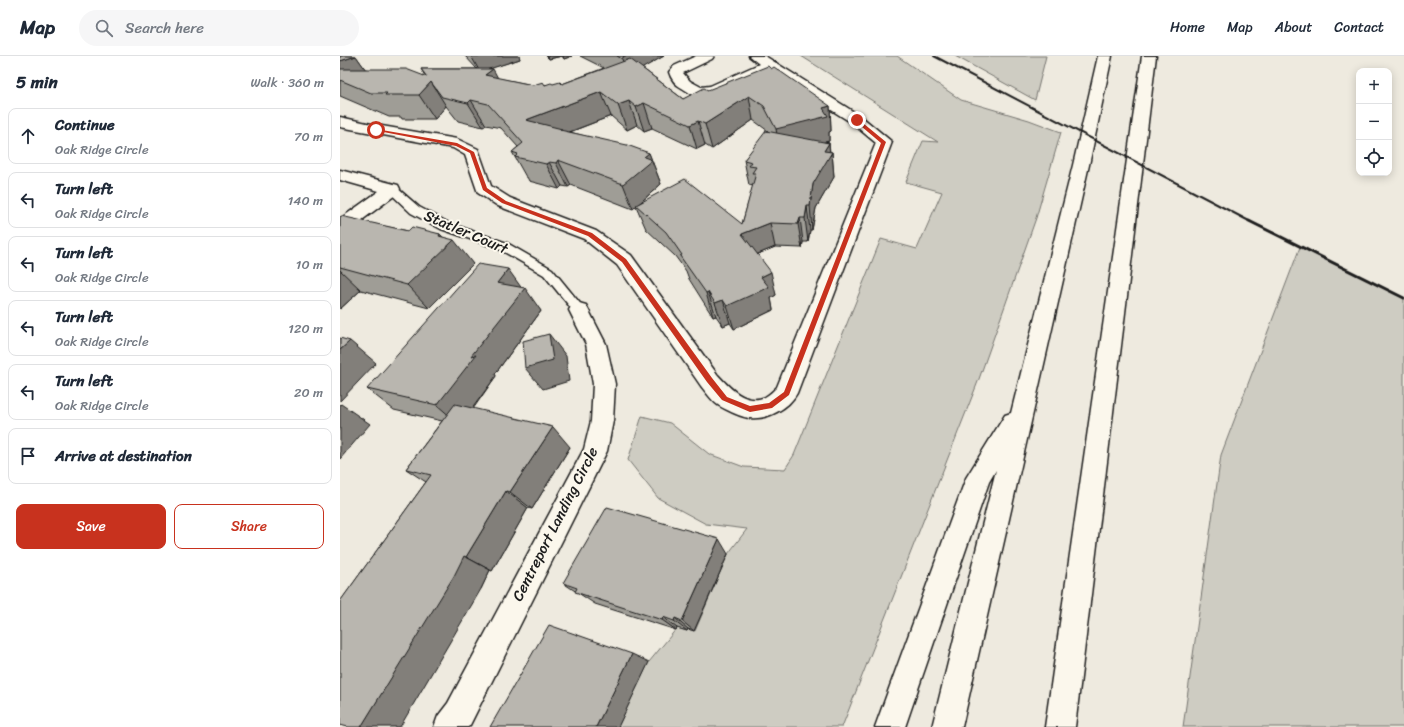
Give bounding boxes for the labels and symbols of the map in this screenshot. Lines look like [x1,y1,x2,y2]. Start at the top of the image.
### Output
route end [848,111,866,129]
route start [367,121,385,139]
street label: Statler Court [420,203,513,262]
street label: Centreport Landing Circle [505,442,605,606]

